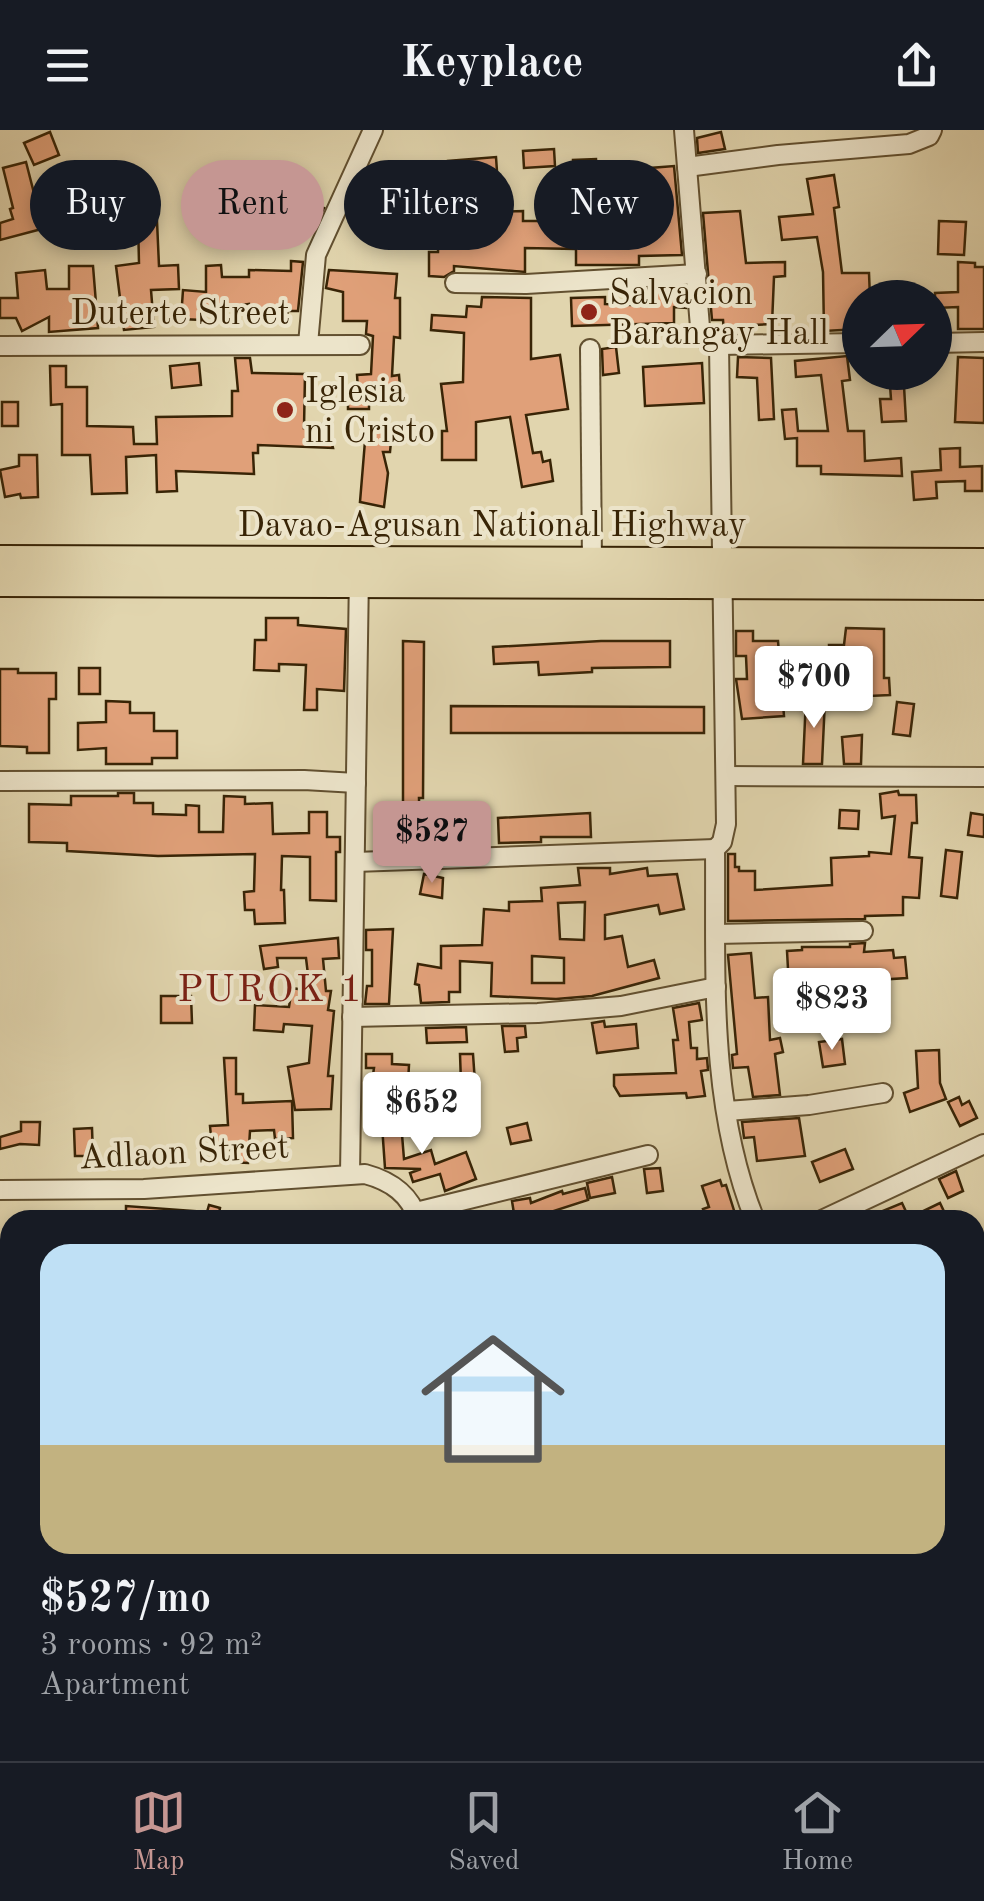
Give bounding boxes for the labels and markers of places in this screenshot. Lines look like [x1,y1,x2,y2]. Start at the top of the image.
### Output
place label: Salvacion Barangay Hall [609,277,829,352]
marker: Salvacion Barangay Hall [578,301,600,323]
place label: Iglesia ni Cristo [305,375,435,450]
marker: Iglesia ni Cristo [274,399,296,421]
pin: $700 [755,646,873,731]
pin: $527 [373,801,491,886]
pin: $823 [773,968,891,1053]
pin: $652 [363,1072,481,1157]

